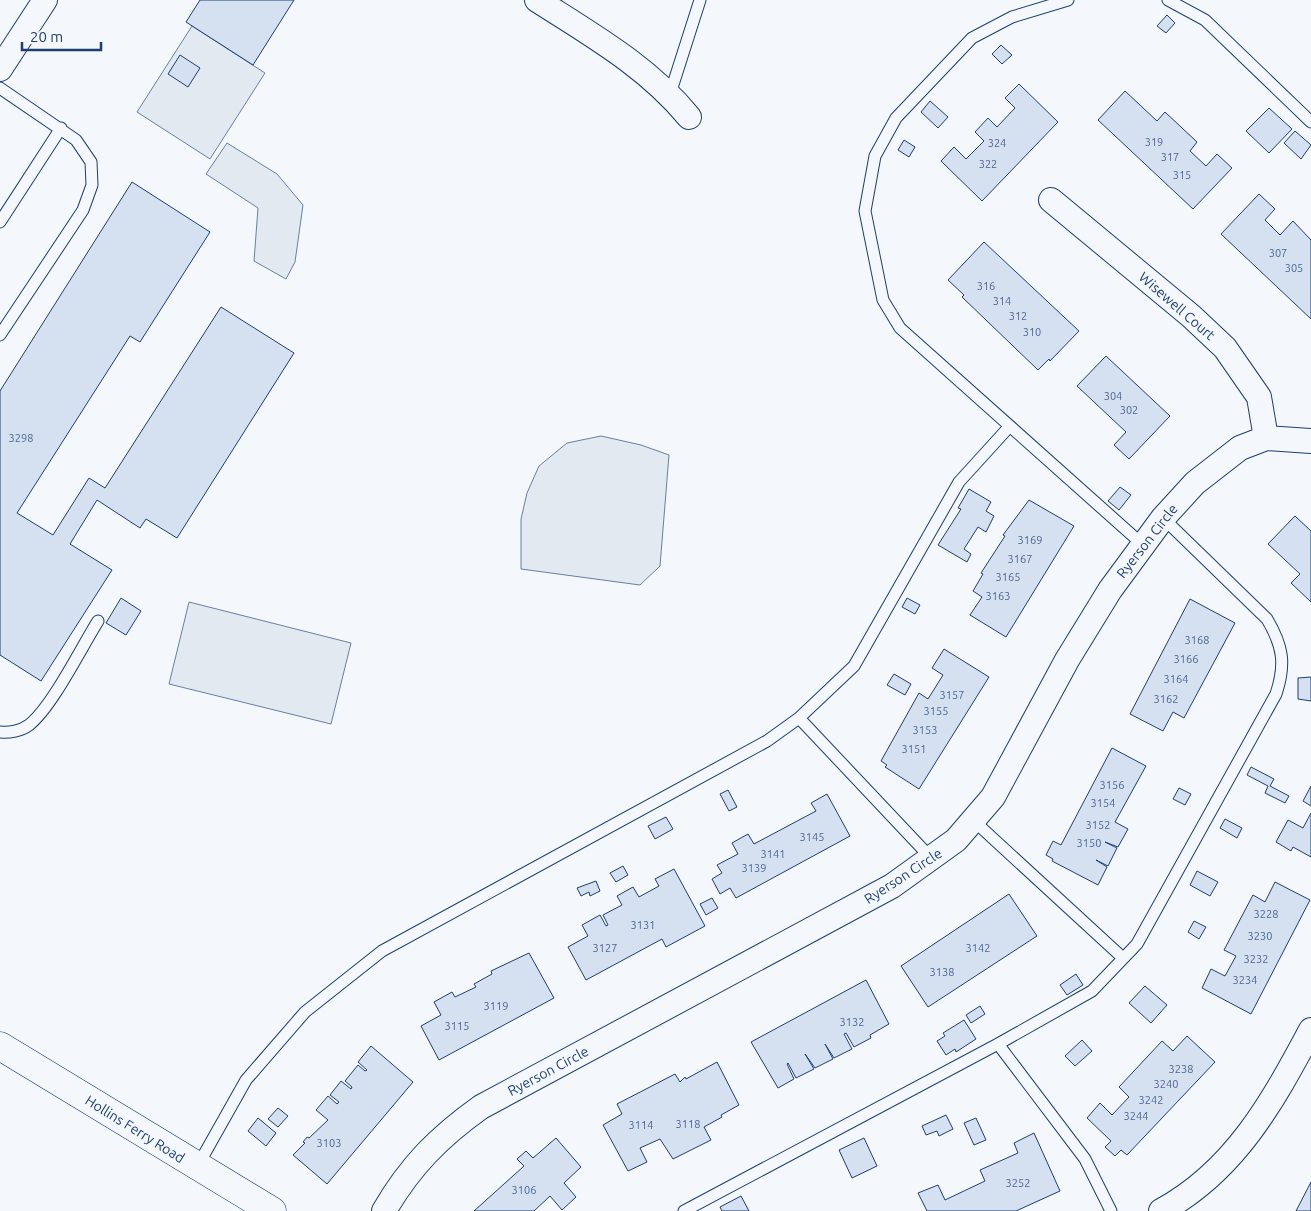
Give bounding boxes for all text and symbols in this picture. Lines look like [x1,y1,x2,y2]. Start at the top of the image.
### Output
scale bar [22,20,101,52]
text: 20 m [30,28,63,45]
house number: 319 [1145,136,1163,148]
house number: 324 [988,137,1006,149]
house number: 317 [1161,151,1179,163]
house number: 322 [979,158,997,170]
house number: 315 [1173,169,1191,181]
house number: 307 [1269,247,1287,259]
house number: 305 [1285,262,1303,274]
street label: Wisewell Court [1136,269,1219,344]
house number: 316 [977,280,995,292]
house number: 314 [993,295,1011,307]
house number: 312 [1009,310,1027,322]
house number: 310 [1023,326,1041,338]
house number: 304 [1104,390,1122,402]
house number: 302 [1120,404,1138,416]
house number: 3298 [9,432,33,444]
street label: Ryerson Circle [1113,501,1181,581]
house number: 3169 [1018,534,1042,546]
house number: 3167 [1008,553,1032,565]
house number: 3165 [996,571,1020,583]
house number: 3163 [986,590,1010,602]
house number: 3168 [1185,634,1209,646]
house number: 3166 [1174,653,1198,665]
house number: 3164 [1164,673,1188,685]
house number: 3157 [940,689,964,701]
house number: 3162 [1154,693,1178,705]
house number: 3155 [924,705,948,717]
house number: 3153 [913,724,937,736]
house number: 3151 [902,743,926,755]
house number: 3156 [1100,779,1124,791]
house number: 3154 [1091,797,1115,809]
house number: 3152 [1086,819,1110,831]
house number: 3145 [800,831,824,843]
house number: 3150 [1077,837,1101,849]
street label: Ryerson Circle [861,845,945,907]
house number: 3141 [761,848,785,860]
house number: 3139 [742,862,766,874]
house number: 3228 [1254,908,1278,920]
house number: 3131 [631,919,655,931]
house number: 3230 [1248,930,1272,942]
house number: 3127 [593,942,617,954]
house number: 3142 [966,942,990,954]
house number: 3232 [1244,953,1268,965]
house number: 3138 [930,966,954,978]
house number: 3234 [1233,974,1257,986]
house number: 3119 [484,1000,508,1012]
house number: 3132 [840,1016,864,1028]
house number: 3115 [445,1020,469,1032]
street label: Ryerson Circle [505,1043,591,1099]
house number: 3238 [1169,1063,1193,1075]
house number: 3240 [1154,1078,1178,1090]
street label: Hollins Ferry Road [82,1092,188,1166]
house number: 3242 [1139,1094,1163,1106]
house number: 3244 [1124,1110,1148,1122]
house number: 3118 [676,1118,700,1130]
house number: 3114 [629,1119,653,1131]
house number: 3103 [317,1137,341,1149]
house number: 3252 [1006,1177,1030,1189]
house number: 3106 [512,1184,536,1196]

